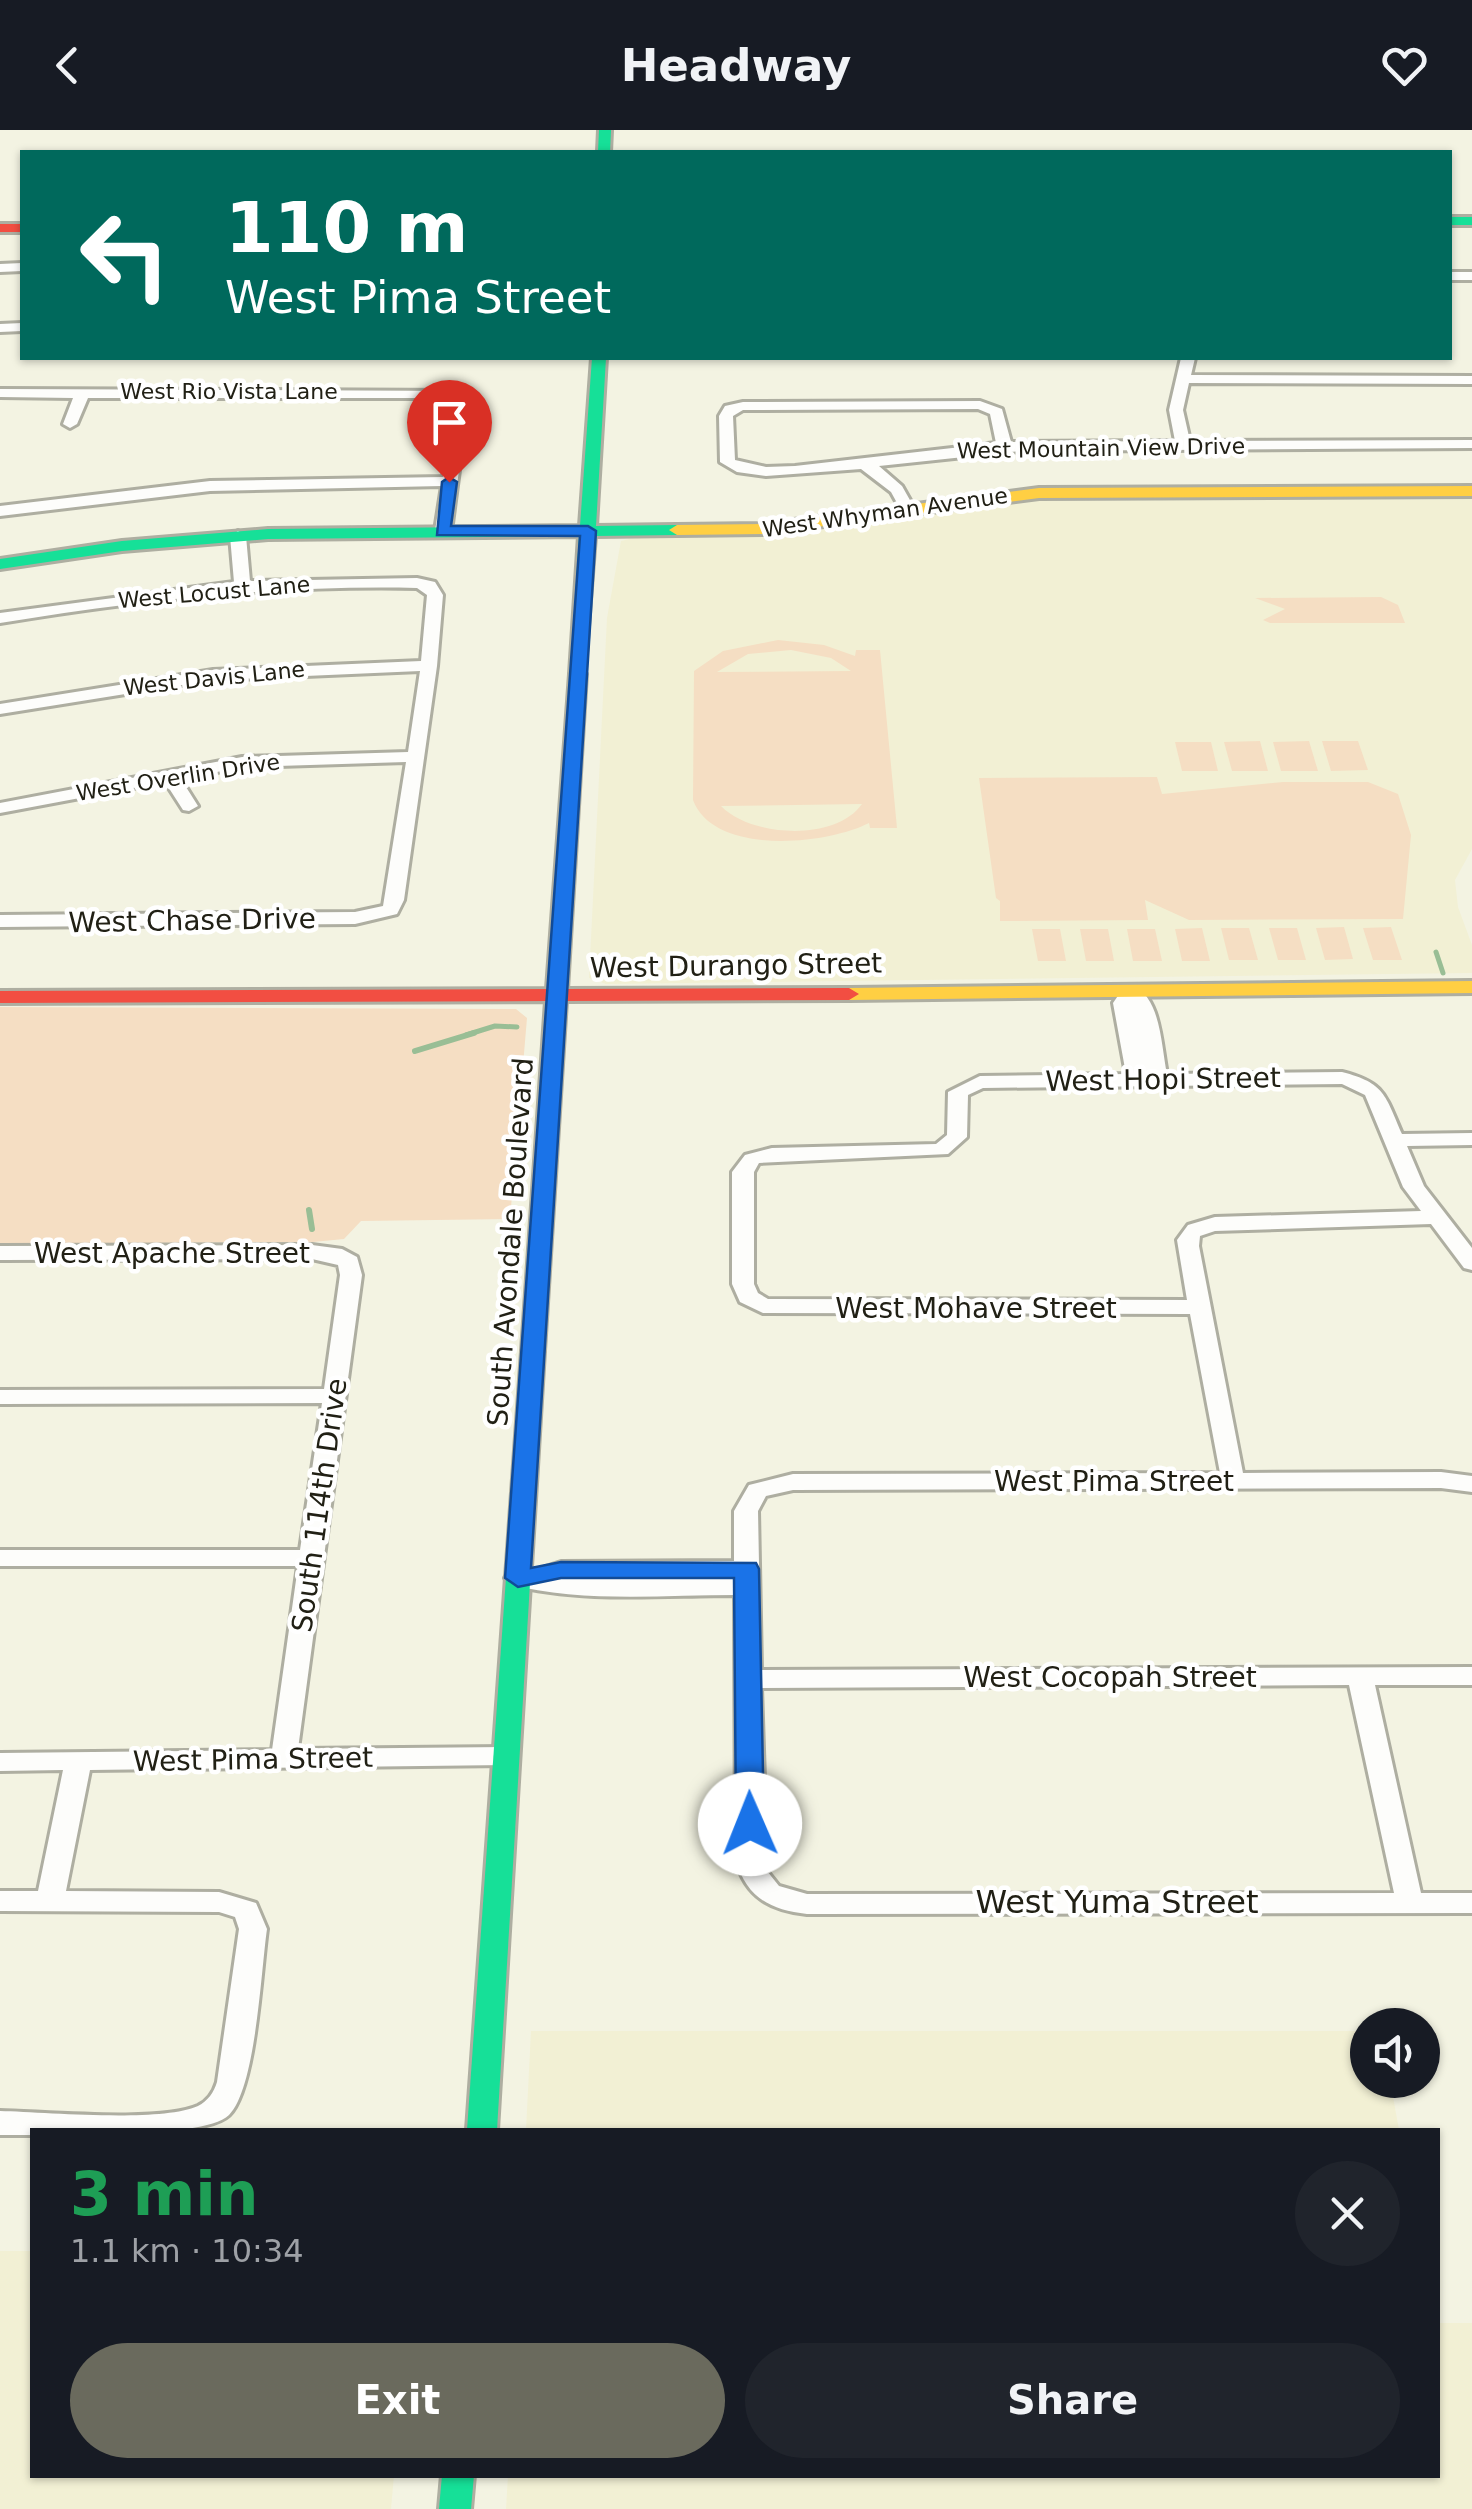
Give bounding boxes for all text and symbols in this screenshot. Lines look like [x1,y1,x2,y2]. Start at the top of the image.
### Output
icon: back [40,38,95,93]
icon: heart [1377,38,1432,93]
text: Headway [621,39,851,92]
text: 110 m [225,187,468,269]
icon: left [60,190,190,320]
text: West Pima Street [225,271,611,324]
street label: West Rio Vista Lane [120,379,338,404]
pin [407,380,492,483]
icon: arrive [422,395,477,450]
street label: West Mountain View Drive [957,433,1245,464]
street label: West Whyman Avenue [761,483,1009,542]
street label: West Locust Lane [117,572,311,613]
street label: West Davis Lane [122,657,306,700]
street label: West Overlin Drive [74,749,282,806]
street label: West Chase Drive [68,902,316,939]
street label: West Durango Street [590,946,882,985]
street label: South Avondale Boulevard [481,1056,540,1428]
street label: West Hopi Street [1045,1061,1281,1098]
street label: West Apache Street [34,1237,310,1270]
street label: West Mohave Street [835,1292,1117,1325]
street label: South 114th Drive [285,1376,354,1634]
street label: West Pima Street [994,1465,1234,1498]
street label: West Cocopah Street [963,1661,1257,1694]
street label: West Pima Street [133,1741,373,1778]
position arrow [698,1772,802,1876]
street label: West Yuma Street [975,1883,1259,1921]
map controls [1350,2008,1440,2098]
button: sound [1350,2008,1440,2098]
text: 3 min [70,2159,258,2229]
button: close [1295,2161,1400,2266]
text: 1.1 km · 10:34 [70,2232,304,2270]
button: Exit [70,2343,725,2458]
button: Share [745,2343,1400,2458]

